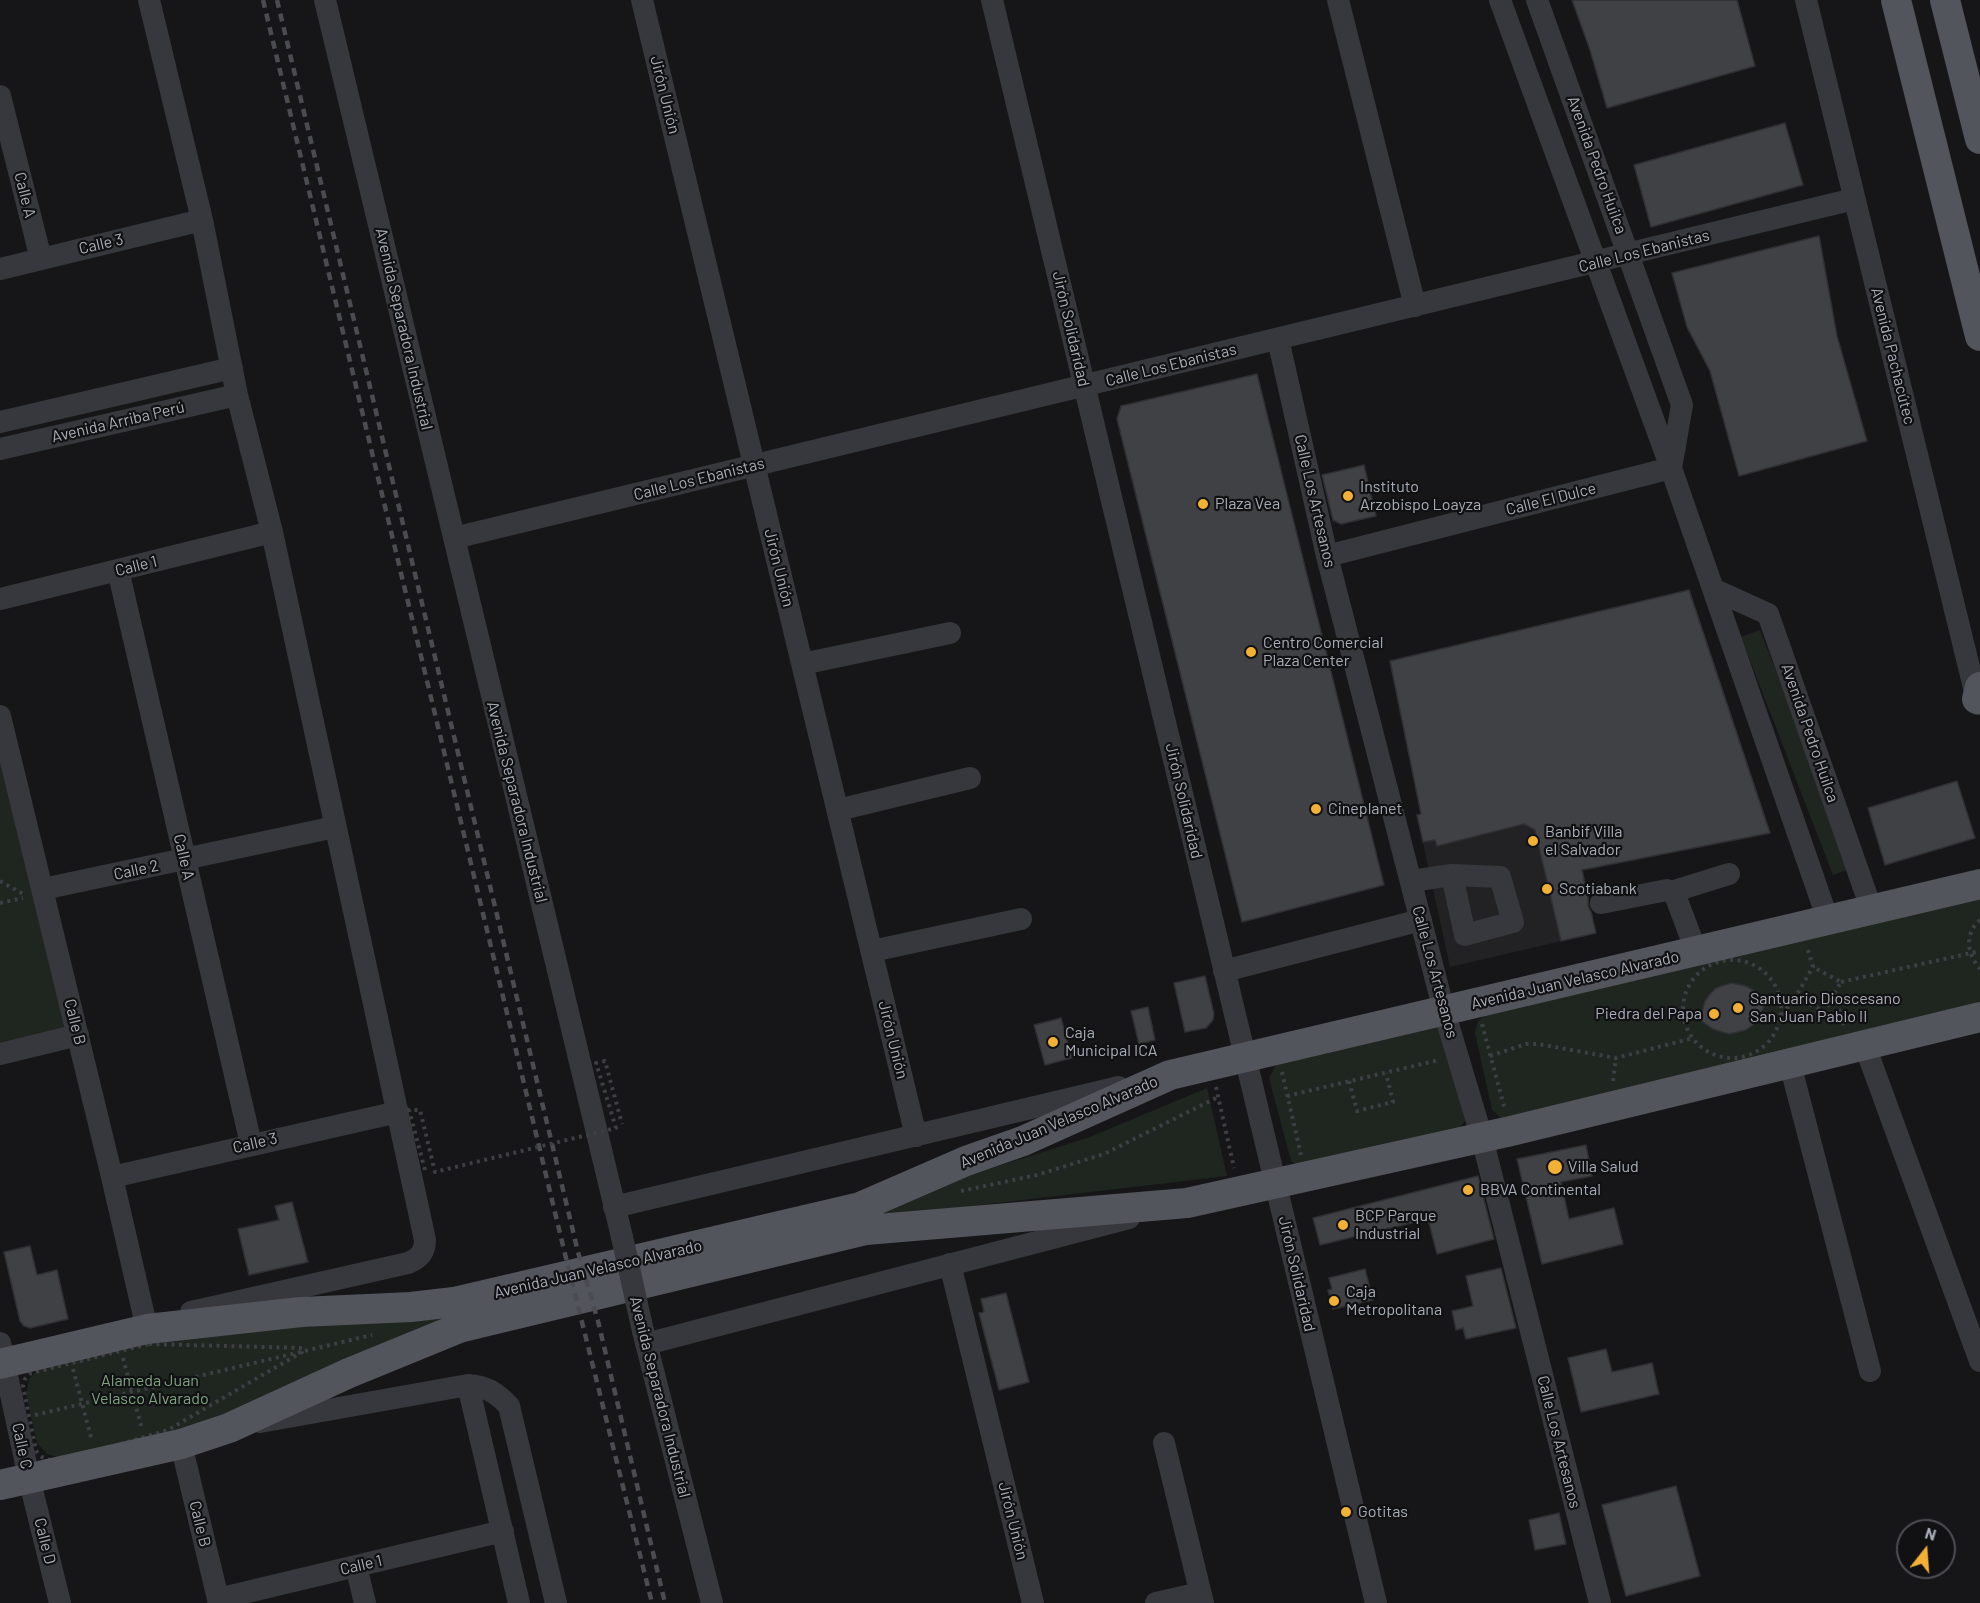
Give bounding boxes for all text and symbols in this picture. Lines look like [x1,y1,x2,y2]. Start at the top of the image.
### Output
street label: Jirón Unión [646,54,684,136]
street label: Avenida Pedro Huilca [1563,93,1631,237]
street label: Calle A [10,170,40,220]
street label: Calle Los Ebanistas [1577,225,1711,277]
street label: Avenida Separadora Industrial [371,226,437,432]
street label: Calle 3 [77,230,125,258]
street label: Jirón Solidaridad [1048,269,1094,389]
street label: Avenida Pachacútec [1867,286,1919,426]
street label: Calle Los Ebanistas [1104,339,1238,391]
street label: Avenida Arriba Perú [50,397,186,447]
street label: Calle Los Artesanos [1290,433,1340,569]
street label: Calle Los Ebanistas [632,453,766,505]
place label: Instituto Arzobispo Loayza [1360,477,1481,515]
street label: Calle El Dulce [1504,479,1598,519]
marker: Instituto Arzobispo Loayza [1341,489,1355,503]
place label: Plaza Vea [1215,494,1280,514]
marker: Plaza Vea [1196,497,1210,511]
street label: Jirón Unión [760,527,798,609]
street label: Calle 1 [113,552,159,580]
place label: Centro Comercial Plaza Center [1263,633,1383,671]
marker: Centro Comercial Plaza Center [1244,645,1258,659]
street label: Avenida Pedro Huilca [1777,661,1843,805]
street label: Avenida Separadora Industrial [483,699,551,905]
street label: Jirón Solidaridad [1161,741,1207,861]
place label: Cineplanet [1328,799,1402,819]
marker: Cineplanet [1309,802,1323,816]
place label: Banbif Villa el Salvador [1545,822,1622,860]
street label: Calle A [169,832,199,882]
marker: Banbif Villa el Salvador [1526,834,1540,848]
street label: Calle 2 [112,856,160,884]
place label: Scotiabank [1559,879,1637,899]
marker: Scotiabank [1540,882,1554,896]
street label: Calle Los Artesanos [1408,904,1462,1040]
street label: Avenida Juan Velasco Alvarado [1469,947,1681,1013]
place label: Santuario Dioscesano San Juan Pablo II [1750,989,1901,1027]
street label: Calle B [60,997,90,1047]
street label: Jirón Unión [874,999,912,1081]
marker: Santuario Dioscesano San Juan Pablo II [1731,1001,1745,1015]
place label: Piedra del Papa [1595,1004,1702,1024]
marker: Piedra del Papa [1707,1007,1721,1021]
place label: Caja Municipal ICA [1065,1023,1158,1061]
marker: Caja Municipal ICA [1046,1035,1060,1049]
street label: Avenida Juan Velasco Alvarado [957,1072,1161,1172]
street label: Calle 3 [231,1129,279,1157]
place label: Villa Salud [1568,1157,1639,1177]
marker: Villa Salud [1546,1158,1564,1176]
place label: BBVA Continental [1480,1180,1601,1200]
marker: BBVA Continental [1461,1183,1475,1197]
place label: BCP Parque Industrial [1355,1206,1437,1244]
street label: Jirón Solidaridad [1274,1214,1320,1334]
marker: BCP Parque Industrial [1336,1218,1350,1232]
street label: Avenida Juan Velasco Alvarado [492,1236,704,1302]
place label: Caja Metropolitana [1346,1282,1442,1320]
street label: Avenida Separadora Industrial [626,1294,694,1500]
marker: Caja Metropolitana [1327,1294,1341,1308]
park label: Alameda Juan Velasco Alvarado [91,1371,209,1409]
street label: Calle Los Artesanos [1533,1374,1585,1510]
street label: Calle C [8,1421,36,1471]
street label: Jirón Unión [994,1480,1032,1562]
street label: Calle B [185,1499,215,1549]
place label: Gotitas [1358,1502,1408,1522]
marker: Gotitas [1339,1505,1353,1519]
street label: Calle D [30,1516,60,1566]
north arrow [1896,1519,1956,1579]
text: N [1923,1523,1939,1544]
street label: Calle 1 [338,1551,384,1579]

